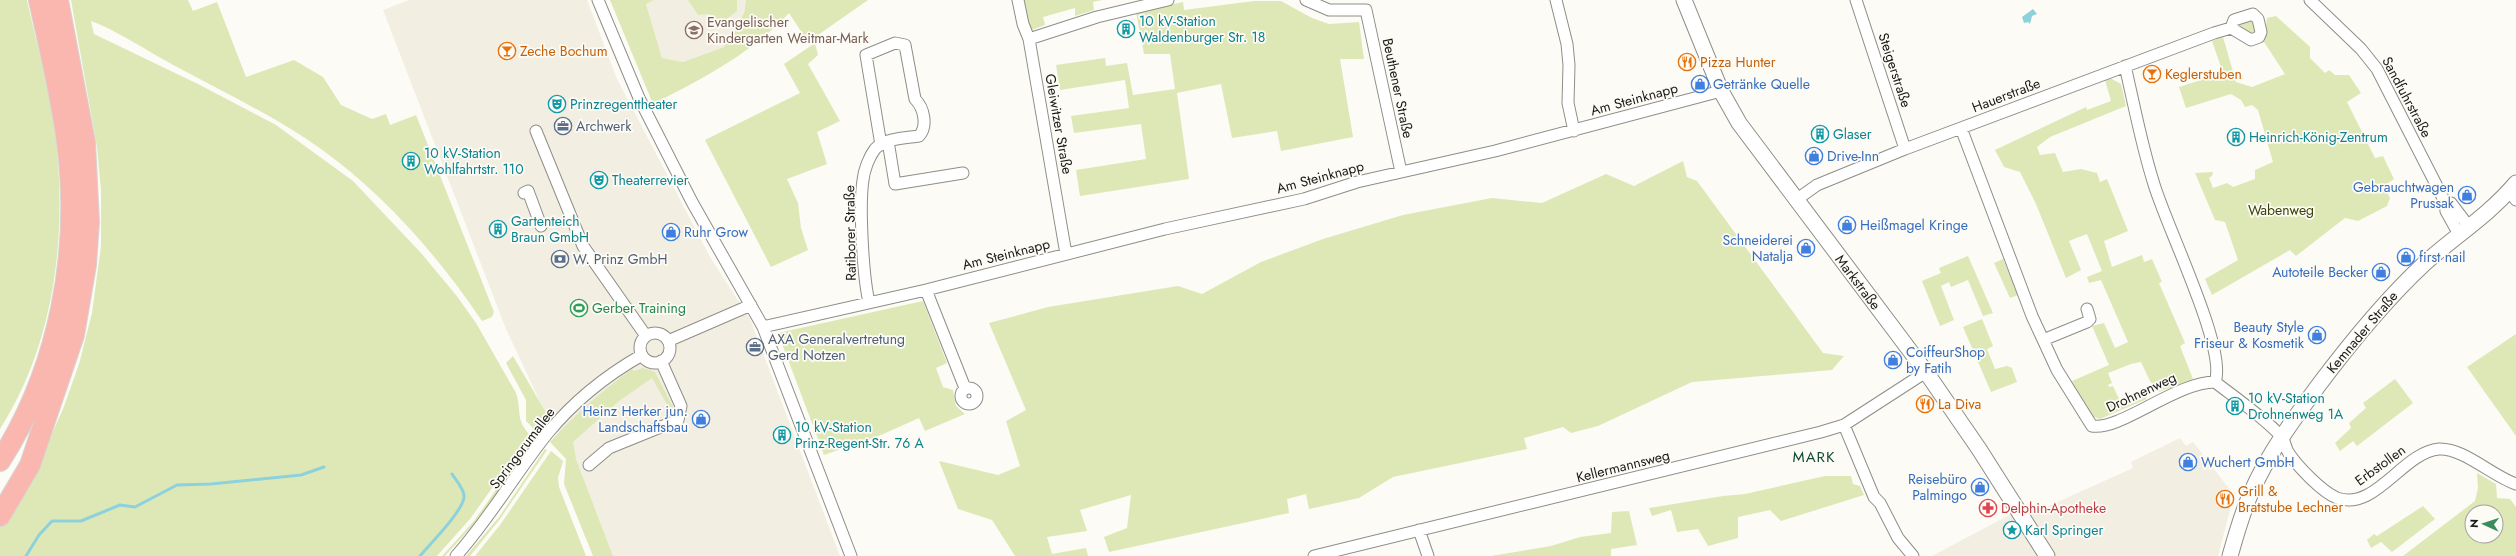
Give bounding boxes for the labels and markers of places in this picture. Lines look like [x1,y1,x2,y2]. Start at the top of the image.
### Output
place label: 10 kV-Station Waldenburger Str. 18 [1139,11,1265,47]
place label: Evangelischer Kindergarten Weitmar-Mark [707,12,870,48]
building icon: 10 kV-Station Waldenburger Str. 18 [1116,19,1136,39]
school or university icon: Evangelischer Kindergarten Weitmar-Mark [684,20,704,40]
bar icon: Zeche Bochum [497,41,517,61]
place label: Zeche Bochum [520,41,608,61]
restaurant icon: Pizza Hunter [1677,52,1697,72]
place label: Pizza Hunter [1700,52,1776,72]
bar icon: Keglerstuben [2142,64,2162,84]
place label: Keglerstuben [2165,64,2242,84]
shop icon: Getränke Quelle [1690,74,1710,94]
place label: Getränke Quelle [1713,74,1810,94]
theatre icon: Prinzregenttheater [547,94,567,114]
place label: Prinzregenttheater [570,94,678,114]
office icon: Archwerk [553,116,573,136]
place label: Archwerk [576,116,632,136]
building icon: Glaser [1810,124,1830,144]
place label: Glaser [1833,124,1872,144]
building icon: Heinrich-König-Zentrum [2226,127,2246,147]
place label: Heinrich-König-Zentrum [2249,127,2388,147]
place label: 10 kV-Station Wohlfahrtstr. 110 [424,143,524,179]
shop icon: Drive-Inn [1804,146,1824,166]
place label: Drive-Inn [1827,146,1879,166]
building icon: 10 kV-Station Wohlfahrtstr. 110 [401,151,421,171]
theatre icon: Theaterrevier [589,170,609,190]
place label: Theaterrevier [612,170,689,190]
place label: Gebrauchtwagen Prussak [2353,177,2455,213]
shop icon: Gebrauchtwagen Prussak [2457,185,2477,205]
place label: Gartenteich Braun GmbH [511,211,589,247]
shop icon: Heißmagel Kringe [1837,215,1857,235]
place label: Heißmagel Kringe [1860,215,1968,235]
building icon: Gartenteich Braun GmbH [488,219,508,239]
shop icon: Ruhr Grow [661,222,681,242]
place label: Ruhr Grow [684,222,748,242]
place label: Schneiderei Natalja [1722,230,1793,266]
shop icon: Schneiderei Natalja [1796,238,1816,258]
shop icon: first nail [2396,247,2416,267]
place label: first nail [2419,247,2466,267]
bank icon: W. Prinz GmbH [550,249,570,269]
place label: W. Prinz GmbH [573,249,667,269]
place label: Autoteile Becker [2272,262,2368,282]
shop icon: Autoteile Becker [2371,262,2391,282]
sports icon: Gerber Training [569,298,589,318]
place label: Gerber Training [592,298,686,318]
place label: Beauty Style Friseur & Kosmetik [2194,317,2305,353]
shop icon: Beauty Style Friseur & Kosmetik [2307,325,2327,345]
place label: AXA Generalvertretung Gerd Notzen [768,329,905,365]
office icon: AXA Generalvertretung Gerd Notzen [745,337,765,357]
place label: CoiffeurShop by Fatih [1906,342,1985,378]
shop icon: CoiffeurShop by Fatih [1883,350,1903,370]
place label: 10 kV-Station Drohnenweg 1A [2248,388,2344,424]
restaurant icon: La Diva [1915,394,1935,414]
place label: La Diva [1938,394,1981,414]
building icon: 10 kV-Station Drohnenweg 1A [2225,396,2245,416]
place label: Heinz Herker jun. Landschaftsbau [583,401,688,437]
shop icon: Heinz Herker jun. Landschaftsbau [691,409,711,429]
place label: 10 kV-Station Prinz-Regent-Str. 76 A [795,417,924,453]
building icon: 10 kV-Station Prinz-Regent-Str. 76 A [772,425,792,445]
shop icon: Wuchert GmbH [2178,452,2198,472]
place label: Wuchert GmbH [2201,452,2295,472]
place label: Reisebüro Palmingo [1908,469,1967,505]
shop icon: Reisebüro Palmingo [1970,477,1990,497]
place label: Grill & Bratstube Lechner [2238,481,2344,517]
restaurant icon: Grill & Bratstube Lechner [2215,489,2235,509]
pharmacy icon: Delphin-Apotheke [1978,498,1998,518]
place label: Delphin-Apotheke [2001,498,2106,518]
place icon: Karl Springer [2002,520,2022,540]
place label: Karl Springer [2025,520,2103,540]

